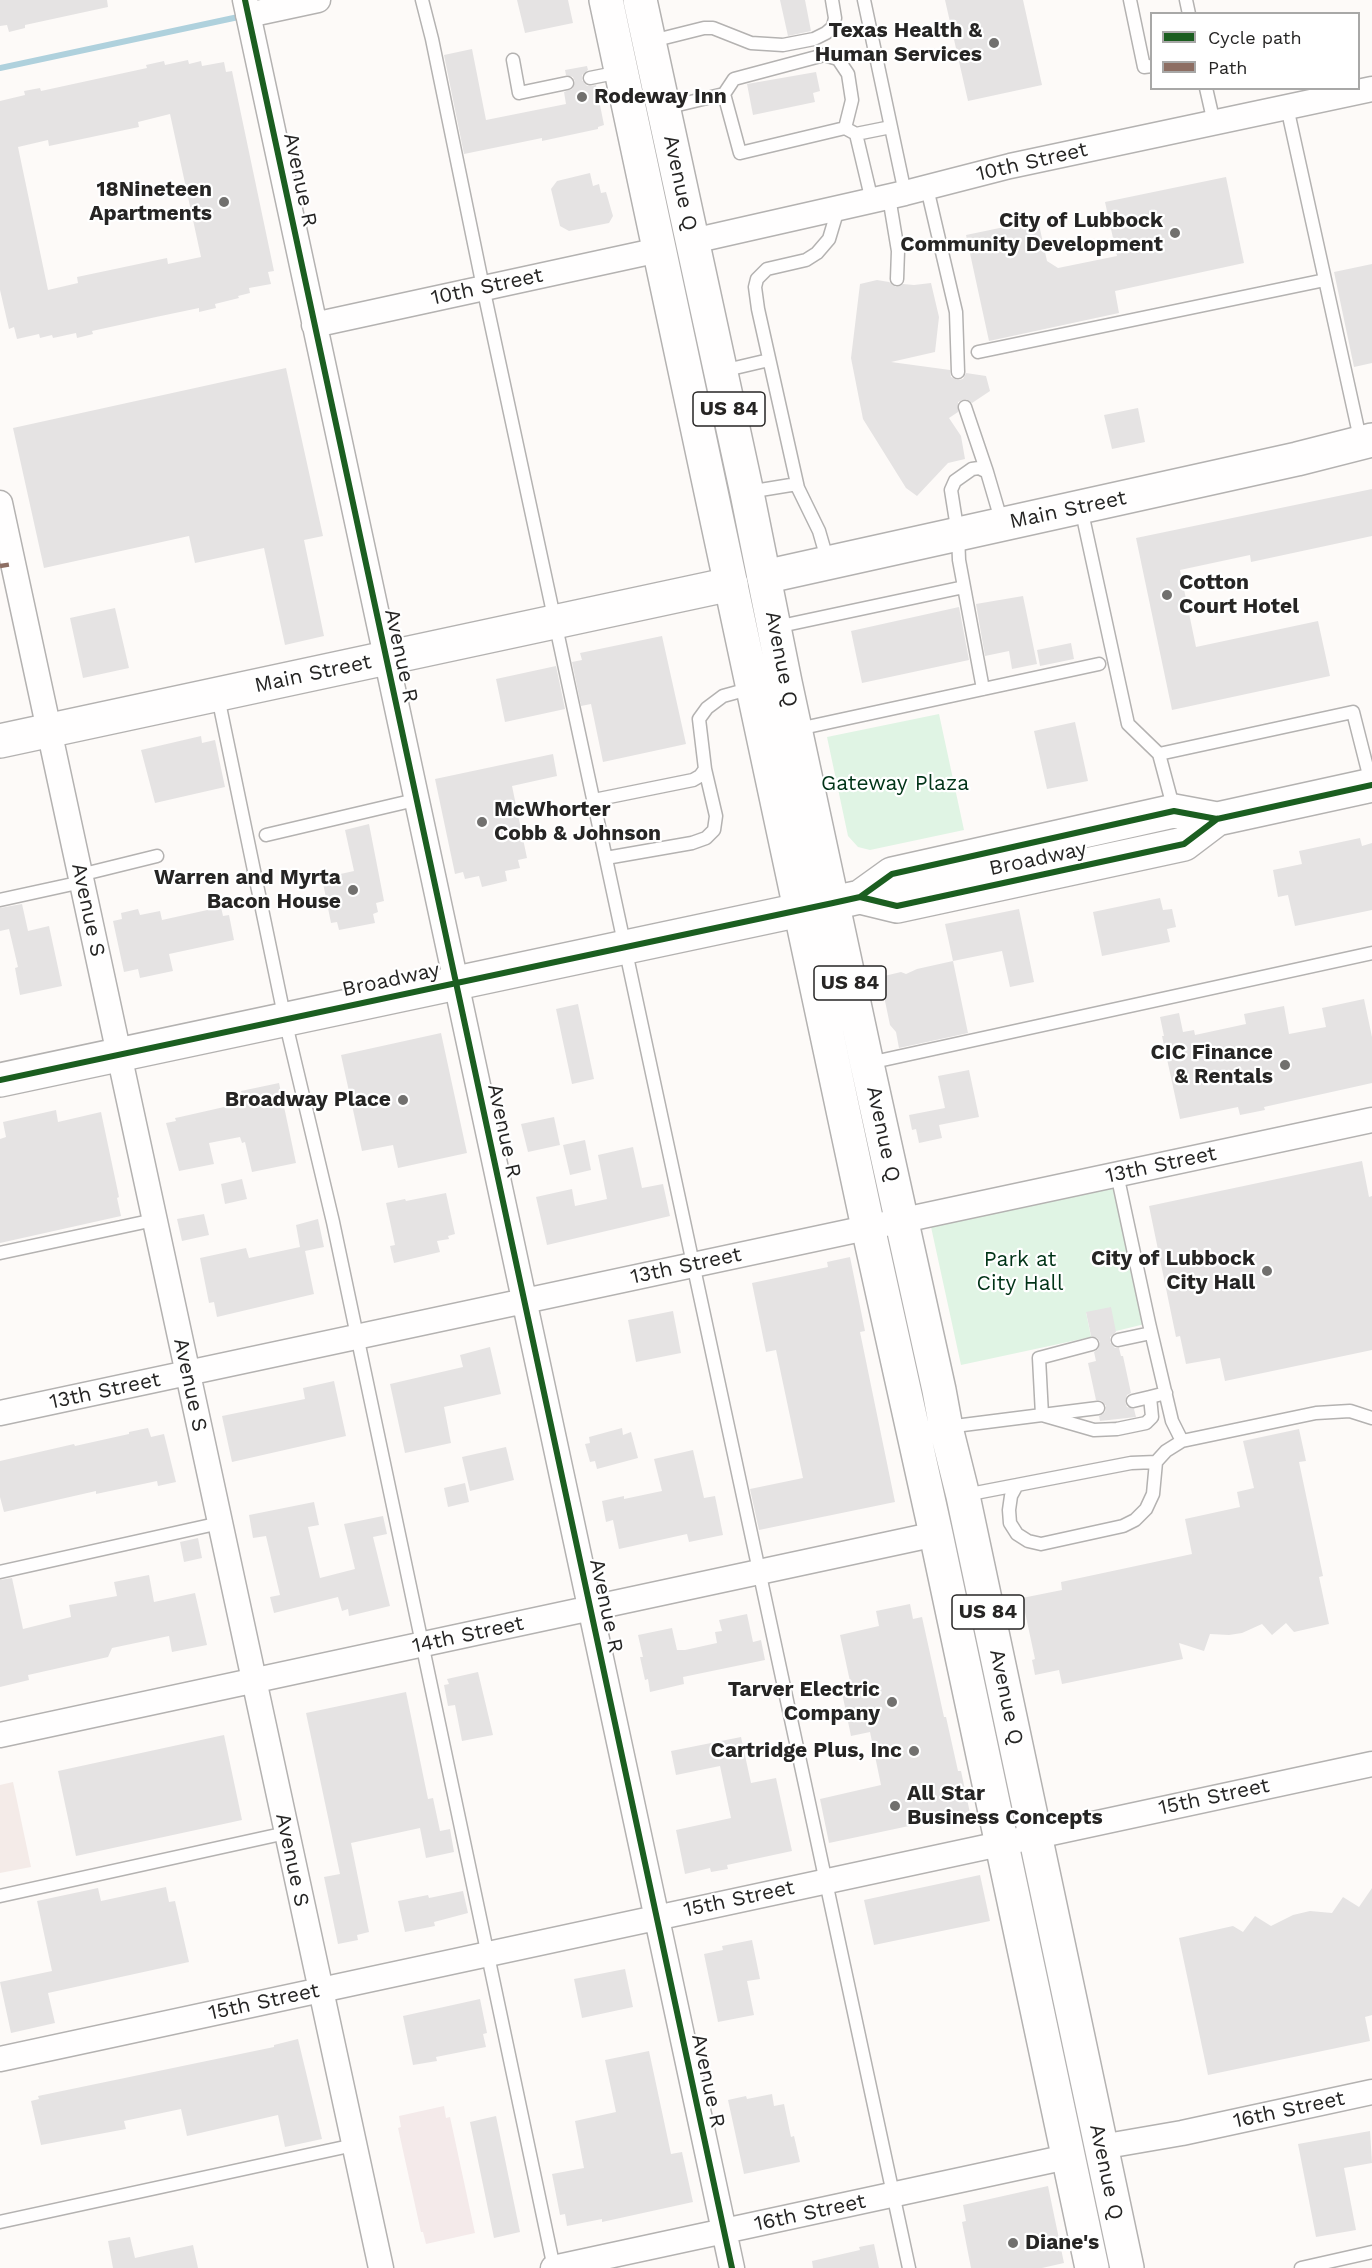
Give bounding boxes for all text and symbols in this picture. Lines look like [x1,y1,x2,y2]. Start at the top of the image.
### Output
legend [1150,12,1360,90]
place label: Texas Health & Human Services [815,18,982,68]
text: Cycle path [1208,27,1302,48]
marker: Texas Health & Human Services [987,36,1001,50]
text: Path [1208,57,1248,78]
place label: Rodeway Inn [594,84,727,110]
marker: Rodeway Inn [575,90,589,104]
street label: Avenue R [278,131,322,229]
street label: Avenue Q [658,133,702,233]
street label: 10th Street [974,137,1090,187]
place label: 18Nineteen Apartments [89,177,212,227]
marker: 18Nineteen Apartments [217,195,231,209]
place label: City of Lubbock Community Development [900,208,1163,258]
marker: City of Lubbock Community Development [1168,226,1182,240]
street label: 10th Street [429,263,545,311]
road number: US 84 [693,392,765,426]
street label: Main Street [1007,485,1129,535]
place label: Cotton Court Hotel [1179,570,1299,620]
marker: Cotton Court Hotel [1160,588,1174,602]
street label: Avenue R [379,607,423,705]
street label: Avenue Q [759,609,803,709]
street label: Main Street [252,649,374,699]
park label: Gateway Plaza [821,771,969,797]
place label: McWhorter Cobb & Johnson [494,797,661,847]
marker: McWhorter Cobb & Johnson [475,815,489,829]
street label: Broadway [987,836,1089,882]
street label: Avenue S [66,861,110,959]
place label: Warren and Myrta Bacon House [154,865,341,915]
marker: Warren and Myrta Bacon House [346,883,360,897]
street label: Broadway [340,957,442,1003]
road number: US 84 [814,966,886,1000]
place label: CIC Finance & Rentals [1150,1040,1273,1090]
marker: CIC Finance & Rentals [1278,1058,1292,1072]
street label: Avenue R [482,1082,526,1180]
street label: Avenue Q [861,1084,905,1184]
place label: Broadway Place [225,1087,391,1113]
marker: Broadway Place [396,1093,410,1107]
street label: 13th Street [1103,1141,1219,1189]
street label: 13th Street [628,1242,744,1290]
place label: City of Lubbock City Hall [1091,1246,1255,1296]
park label: Park at City Hall [977,1247,1063,1297]
marker: City of Lubbock City Hall [1260,1264,1274,1278]
street label: Avenue S [168,1336,212,1434]
street label: 13th Street [47,1367,163,1415]
street label: Avenue R [584,1557,628,1655]
road number: US 84 [952,1595,1024,1629]
street label: 14th Street [410,1611,526,1659]
street label: Avenue Q [984,1647,1028,1747]
place label: Tarver Electric Company [728,1677,880,1727]
marker: Tarver Electric Company [885,1695,899,1709]
place label: Cartridge Plus, Inc [711,1738,902,1764]
marker: Cartridge Plus, Inc [907,1744,921,1758]
street label: 15th Street [1156,1773,1272,1821]
place label: All Star Business Concepts [907,1781,1103,1831]
marker: All Star Business Concepts [888,1799,902,1813]
street label: Avenue S [270,1811,314,1909]
street label: 15th Street [681,1875,797,1923]
street label: 15th Street [206,1978,322,2026]
street label: Avenue R [686,2032,730,2130]
street label: 16th Street [1231,2086,1347,2134]
street label: Avenue Q [1084,2122,1128,2222]
street label: 16th Street [752,2189,868,2237]
place label: Diane's [1025,2230,1099,2256]
marker: Diane's [1006,2236,1020,2250]

